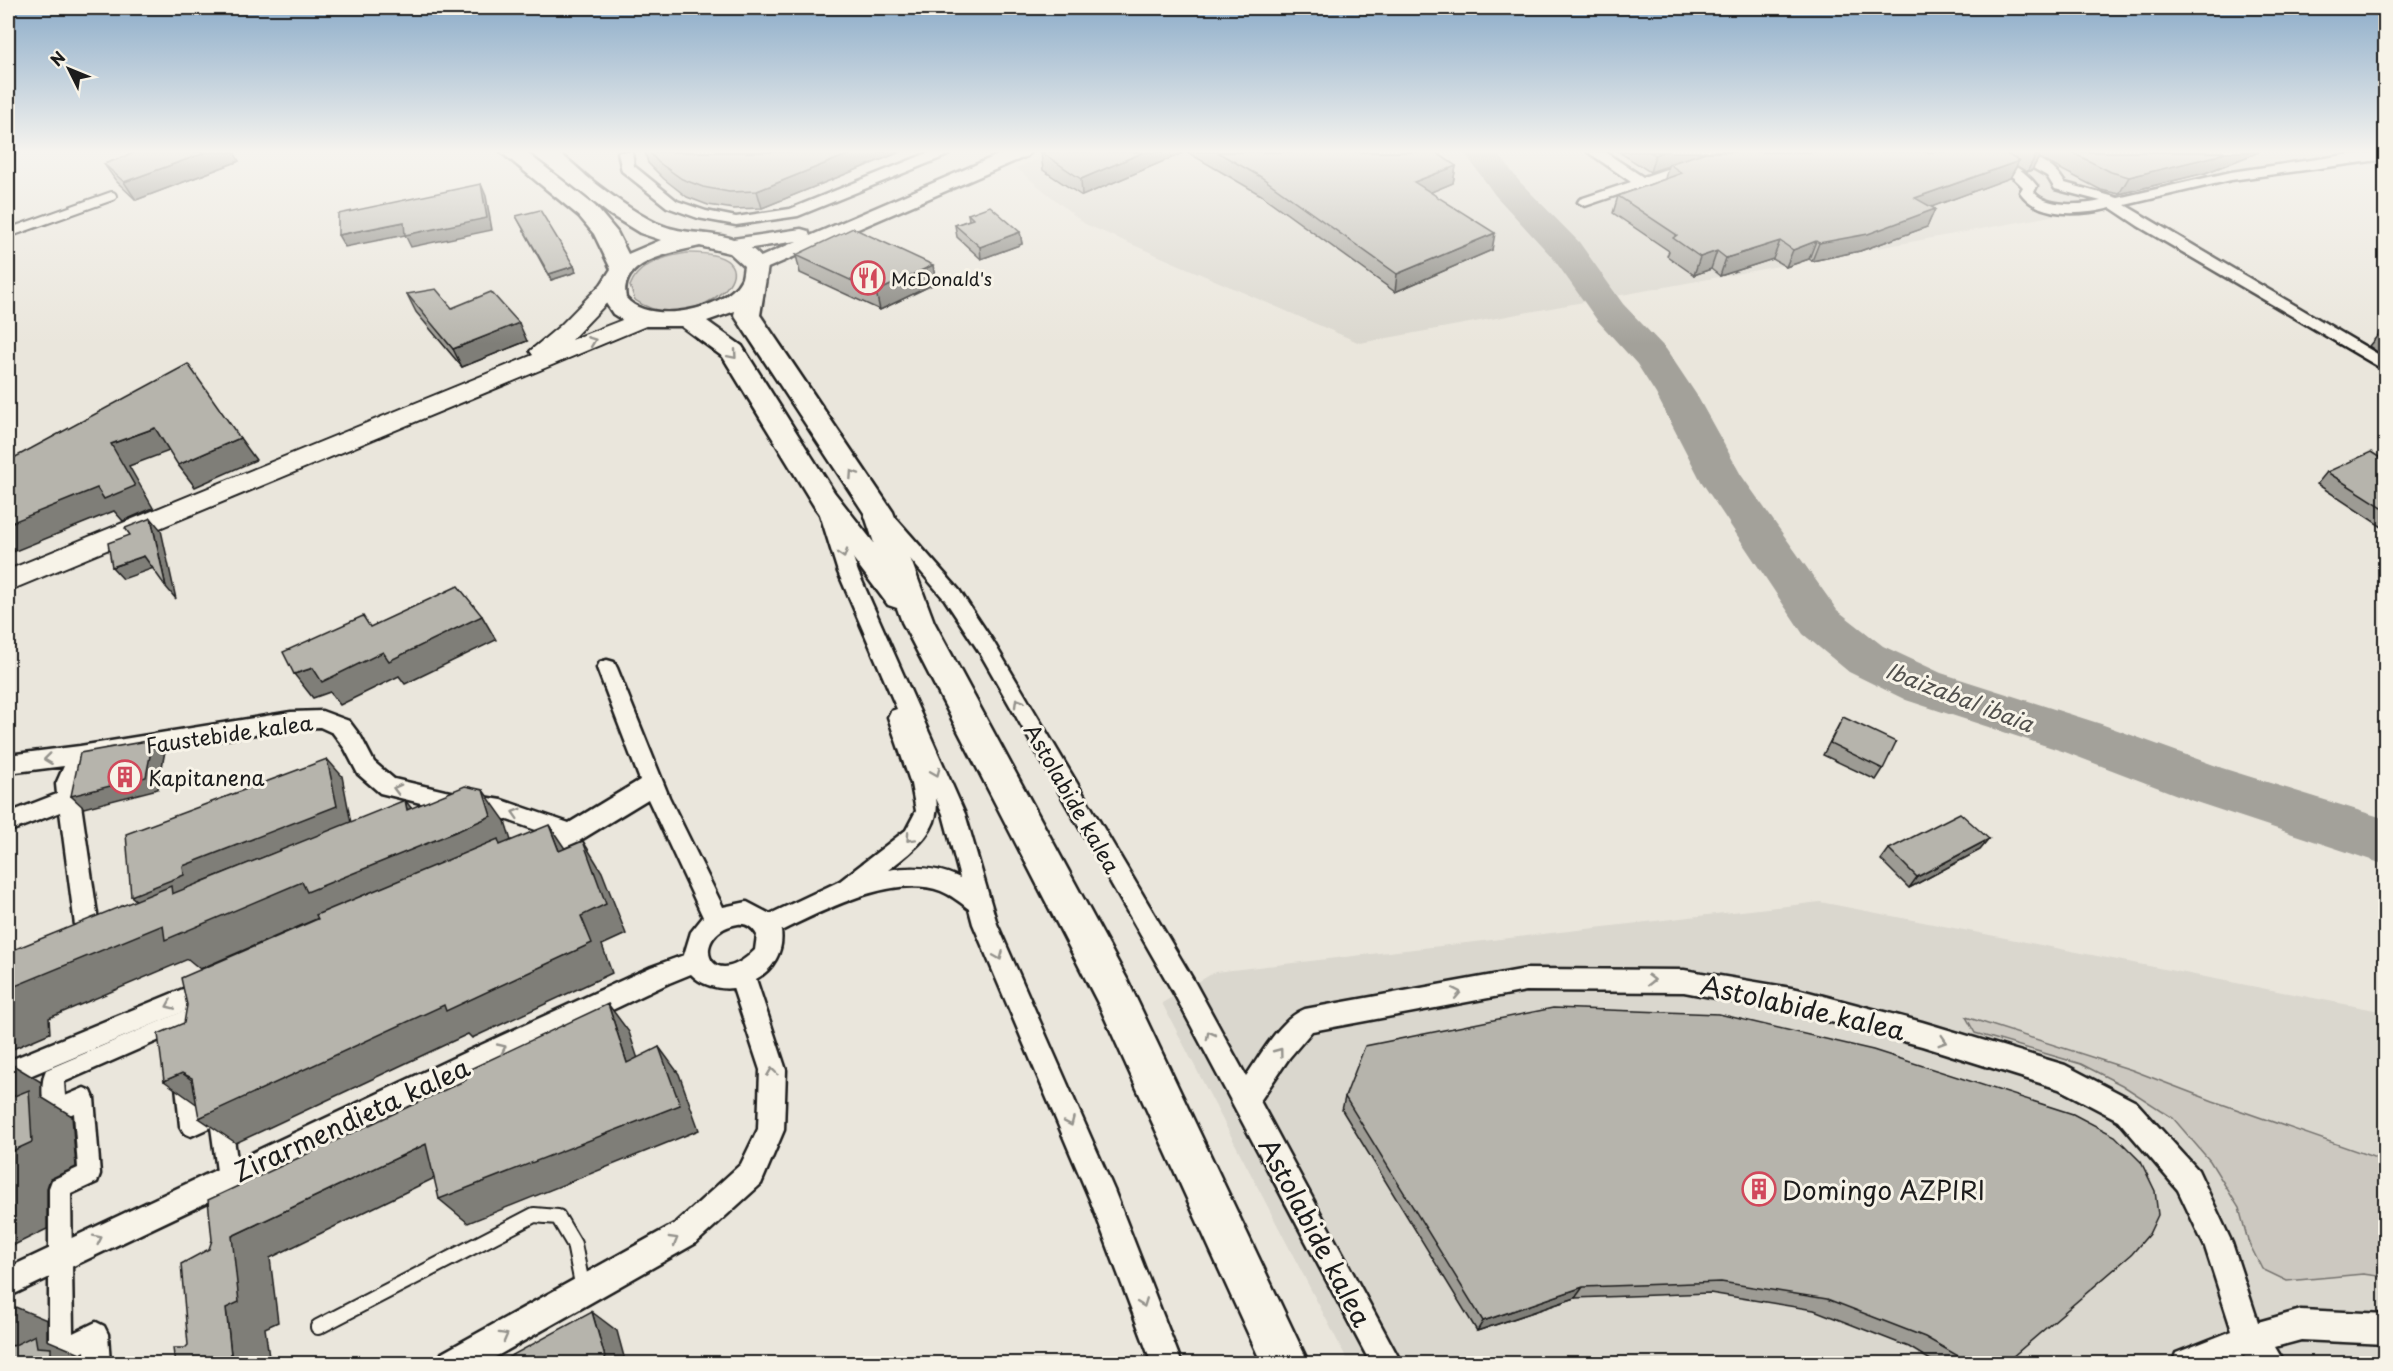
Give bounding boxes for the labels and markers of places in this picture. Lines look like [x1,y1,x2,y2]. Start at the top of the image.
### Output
restaurant icon: McDonald's [850,260,886,296]
place label: McDonald's [891,265,992,292]
building icon: Kapitanena [107,759,143,795]
place label: Kapitanena [148,761,265,793]
place label: Domingo AZPIRI [1782,1170,1985,1209]
building icon: Domingo AZPIRI [1741,1171,1777,1207]

